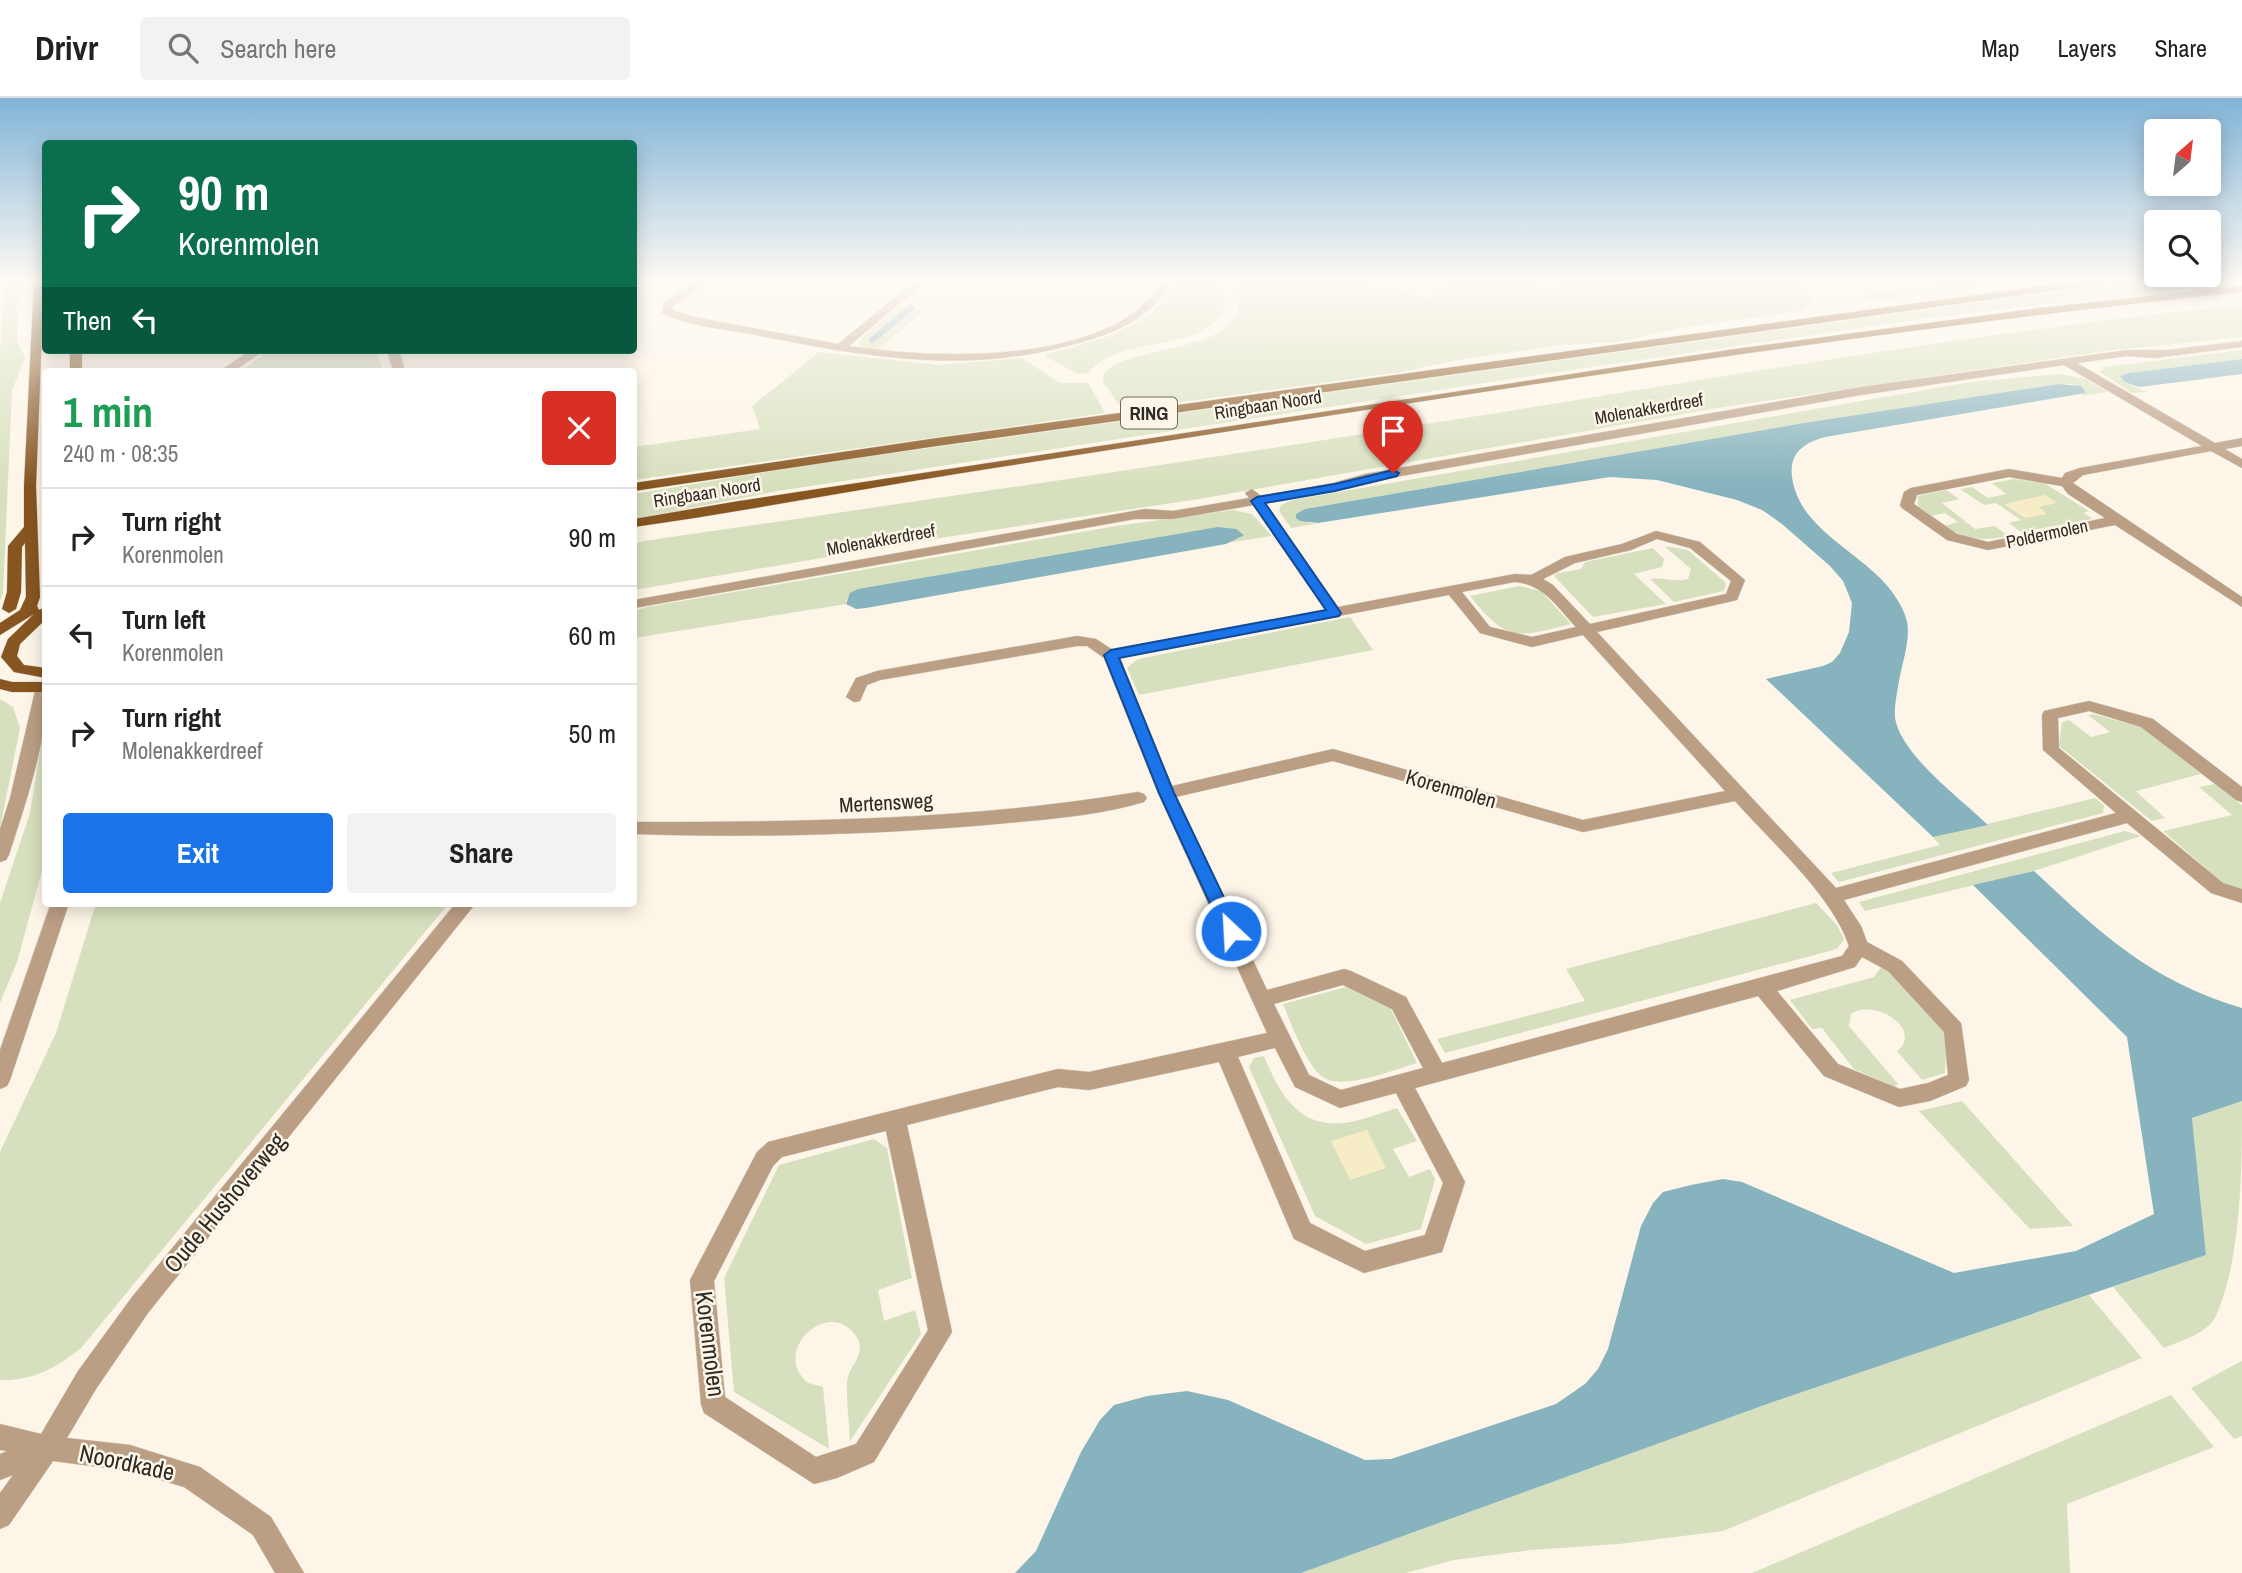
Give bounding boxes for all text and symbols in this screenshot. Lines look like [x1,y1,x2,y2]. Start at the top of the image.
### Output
search box [140,17,630,80]
text: Drivr [35,26,98,70]
icon: search [164,29,202,67]
text: Search here [220,31,336,66]
text: Map [1981,32,2019,64]
text: Layers [2057,32,2116,64]
text: Share [2154,32,2207,64]
north arrow [2144,119,2221,196]
map controls [2144,119,2221,287]
text: 90 m [178,159,270,225]
icon: right [63,168,154,259]
button: search [2144,210,2221,287]
text: Korenmolen [178,222,319,265]
icon: left [126,301,164,339]
text: Then [63,303,112,338]
text: 1 min [63,384,153,440]
street label: Ringbaan Noord [1212,384,1323,425]
street label: Molenakkerdreef [1593,386,1706,430]
button: close [542,391,616,465]
road number: RING [1121,398,1177,428]
pin [1363,401,1423,473]
icon: arrive [1374,412,1412,450]
text: 240 m · 08:35 [63,438,178,469]
street label: Ringbaan Noord [651,472,762,513]
text: Turn right [122,504,221,539]
street label: Poldermolen [2004,513,2090,554]
street label: Molenakkerdreef [825,517,938,561]
icon: right [63,518,101,556]
text: 90 m [569,520,616,555]
text: Korenmolen [122,539,224,570]
text: Turn left [122,602,206,637]
icon: left [63,616,101,654]
text: 60 m [569,618,616,653]
text: Korenmolen [122,637,224,668]
text: Turn right [122,700,221,735]
icon: right [63,714,101,752]
text: 50 m [569,716,616,751]
text: Molenakkerdreef [122,735,262,766]
street label: Korenmolen [1403,762,1500,815]
street label: Mertensweg [838,786,934,819]
button: Exit [63,813,333,893]
button: Share [347,813,616,893]
position arrow [1194,894,1268,968]
street label: Oude Hushoverweg [156,1125,292,1279]
street label: Korenmolen [689,1289,733,1398]
street label: Noordkade [77,1436,178,1488]

